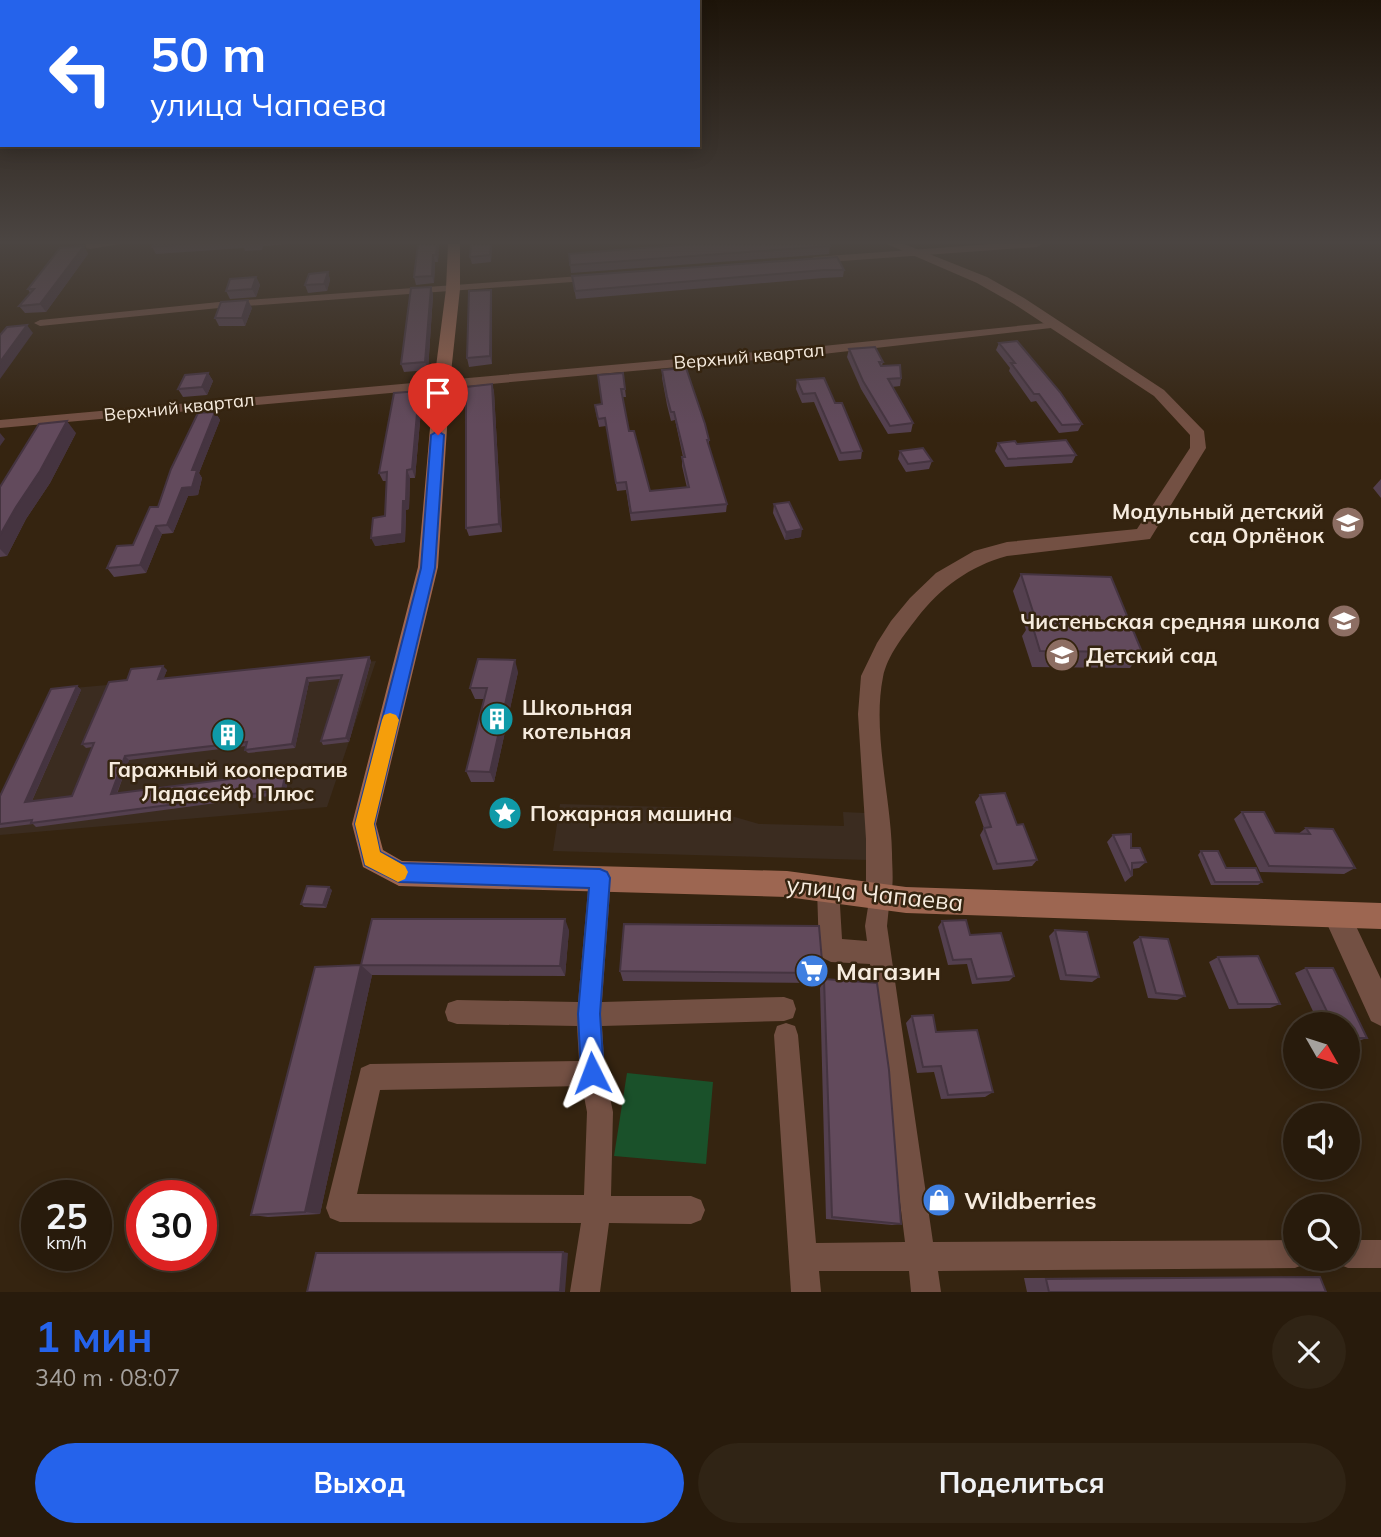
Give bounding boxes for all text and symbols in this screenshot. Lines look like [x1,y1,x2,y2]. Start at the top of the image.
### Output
text: 50 m [150,23,266,84]
icon: left [35,28,126,119]
text: улица Чапаева [150,84,387,124]
street label: Верхний квартал [673,338,825,374]
pin [408,363,468,435]
icon: arrive [419,374,457,412]
street label: Верхний квартал [103,388,255,426]
place label: Модульный детский сад Орлёнок [1112,498,1325,548]
school or university icon: Модульный детский сад Орлёнок [1329,504,1367,542]
school or university icon: Чистеньская средняя школа [1325,602,1363,640]
place label: Чистеньская средняя школа [1020,608,1320,634]
school or university icon: Детский сад [1043,636,1081,674]
place label: Детский сад [1086,642,1217,668]
place label: Школьная котельная [522,694,632,744]
building icon: Школьная котельная [478,700,516,738]
building icon: Гаражный кооператив Ладасейф Плюс [209,716,247,754]
place label: Гаражный кооператив Ладасейф Плюс [108,756,348,806]
place icon: Пожарная машина [486,794,524,832]
place label: Пожарная машина [530,800,732,826]
street label: улица Чапаева [785,869,965,917]
supermarket icon: Магазин [793,952,831,990]
place label: Магазин [836,956,941,986]
north arrow [1283,1012,1360,1088]
map controls [1283,1012,1360,1271]
position arrow [555,1036,629,1110]
button: sound [1283,1103,1360,1180]
speed limit sign: 30 [126,1180,217,1271]
shop icon: Wildberries [920,1181,958,1219]
place label: Wildberries [964,1185,1097,1215]
text: 25 [45,1194,88,1238]
button: search [1283,1194,1360,1271]
text: km/h [46,1231,87,1254]
text: 1 мин [35,1310,153,1363]
button: close [1272,1315,1346,1389]
text: 340 m · 08:07 [35,1363,180,1392]
button: Выход [35,1443,684,1523]
button: Поделиться [698,1443,1346,1523]

